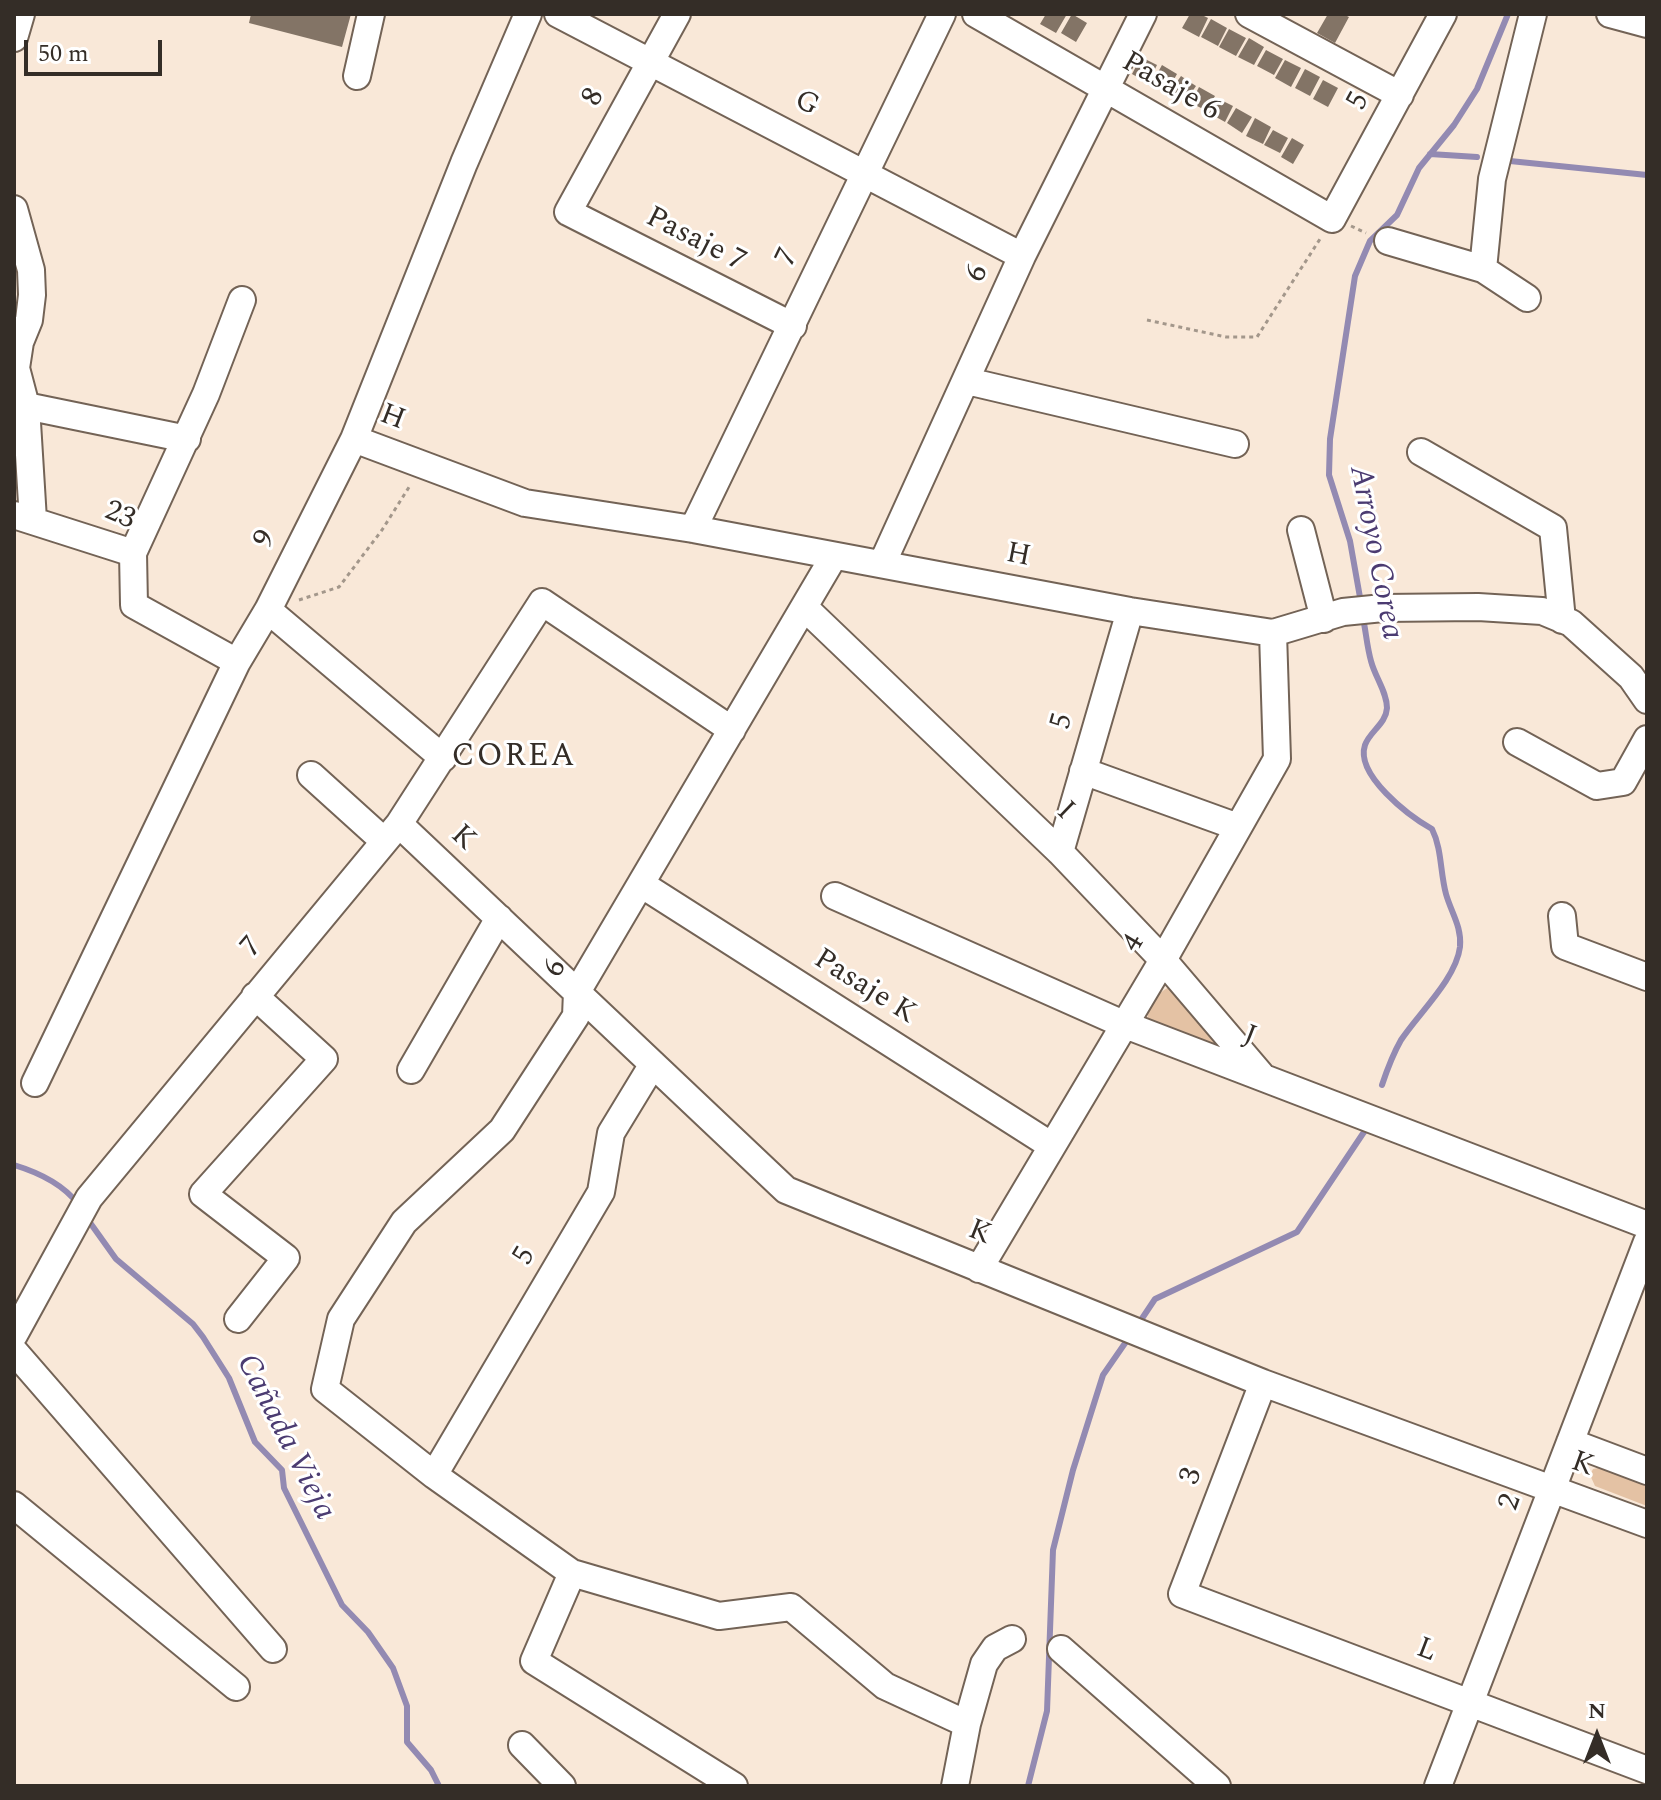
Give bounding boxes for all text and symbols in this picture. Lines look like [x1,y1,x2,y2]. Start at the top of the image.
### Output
scale bar [28,24,166,74]
text: 50 m [38,36,89,72]
street label: Pasaje 6 [1115,46,1225,130]
street label: 8 [576,83,614,113]
street label: G [787,84,825,126]
street label: 5 [1341,87,1379,117]
street label: Pasaje 7 [639,201,751,281]
street label: 7 [770,243,808,273]
street label: 6 [960,260,998,288]
street label: H [374,398,410,440]
water label: Arroyo Corea [1338,463,1410,643]
street label: 23 [98,495,140,539]
street label: 9 [248,525,286,555]
street label: H [1003,537,1033,577]
street label: 5 [1045,710,1083,734]
district label: COREA [451,740,577,778]
street label: I [1047,795,1081,829]
street label: K [442,818,482,860]
street label: 4 [1116,928,1154,960]
street label: 7 [234,931,272,965]
street label: Pasaje K [806,943,922,1033]
street label: 6 [538,955,576,983]
street label: J [1237,1019,1261,1057]
street label: K [962,1213,996,1255]
street label: 5 [507,1241,545,1273]
water label: Cañada Vieja [226,1349,342,1527]
street label: K [1566,1445,1598,1487]
street label: 3 [1174,1464,1212,1490]
street label: 2 [1493,1490,1531,1516]
street label: L [1411,1632,1441,1672]
text: N [1588,1695,1606,1728]
north arrow [1557,1696,1637,1776]

